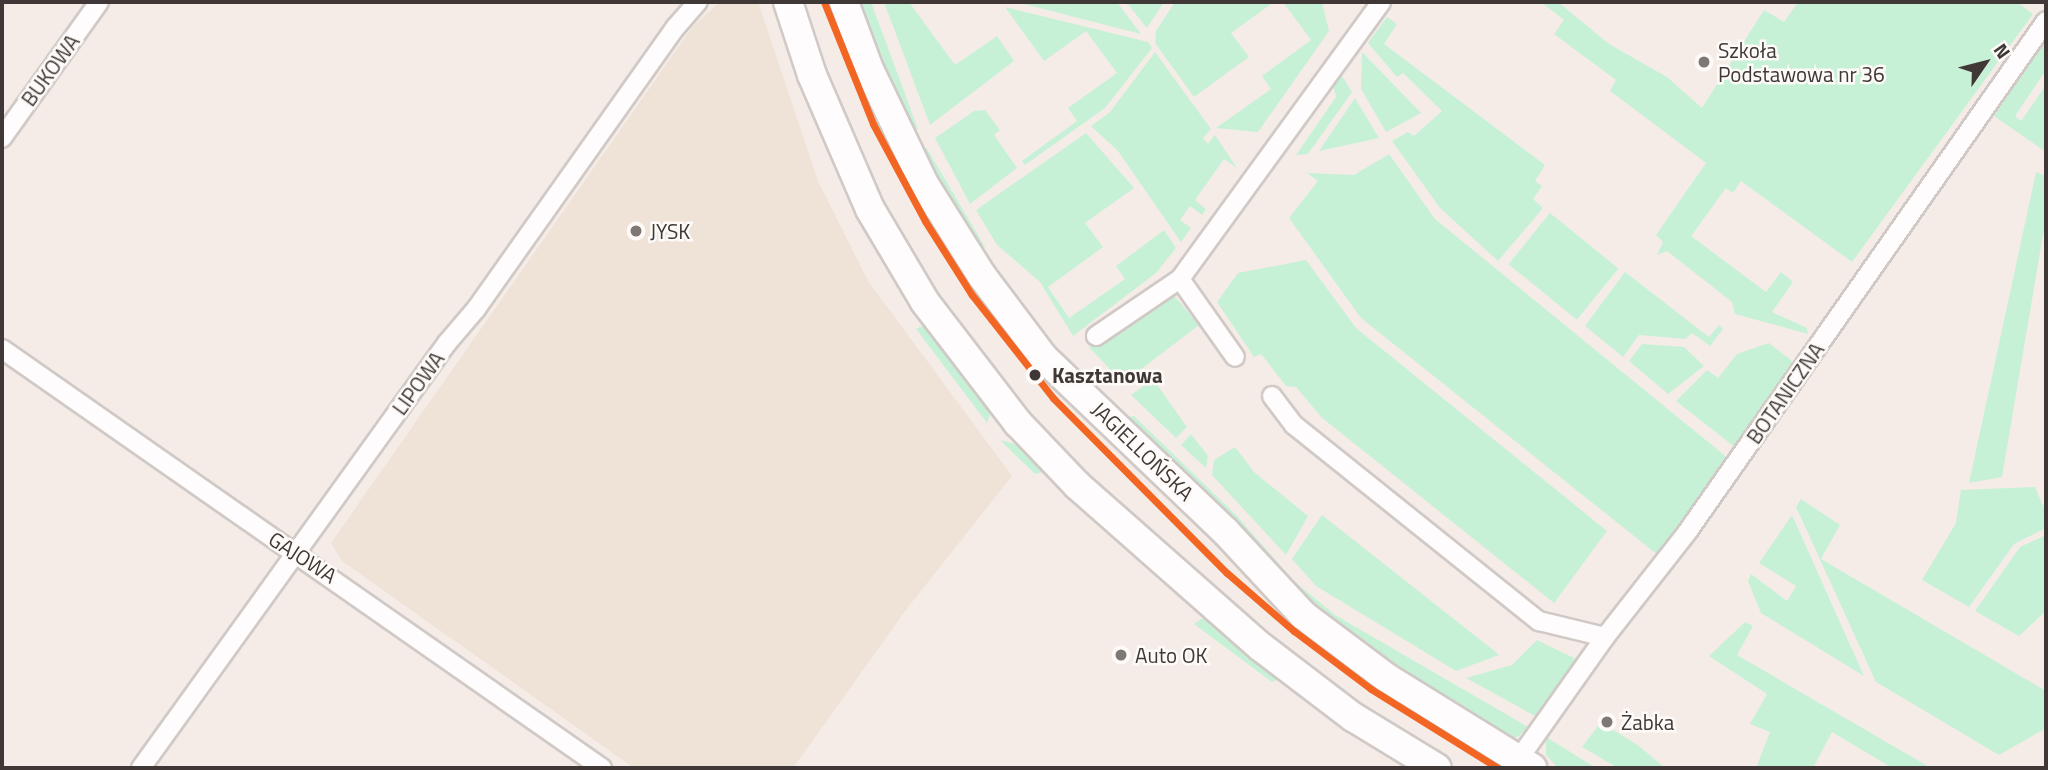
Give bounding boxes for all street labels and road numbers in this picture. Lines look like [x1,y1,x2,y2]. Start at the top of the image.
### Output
street label: BUKOWA [16,29,84,111]
street label: BOTANICZNA [1741,338,1829,448]
street label: LIPOWA [387,346,449,420]
street label: JAGIELLOŃSKA [1087,396,1199,506]
street label: GAJOWA [264,526,342,588]

